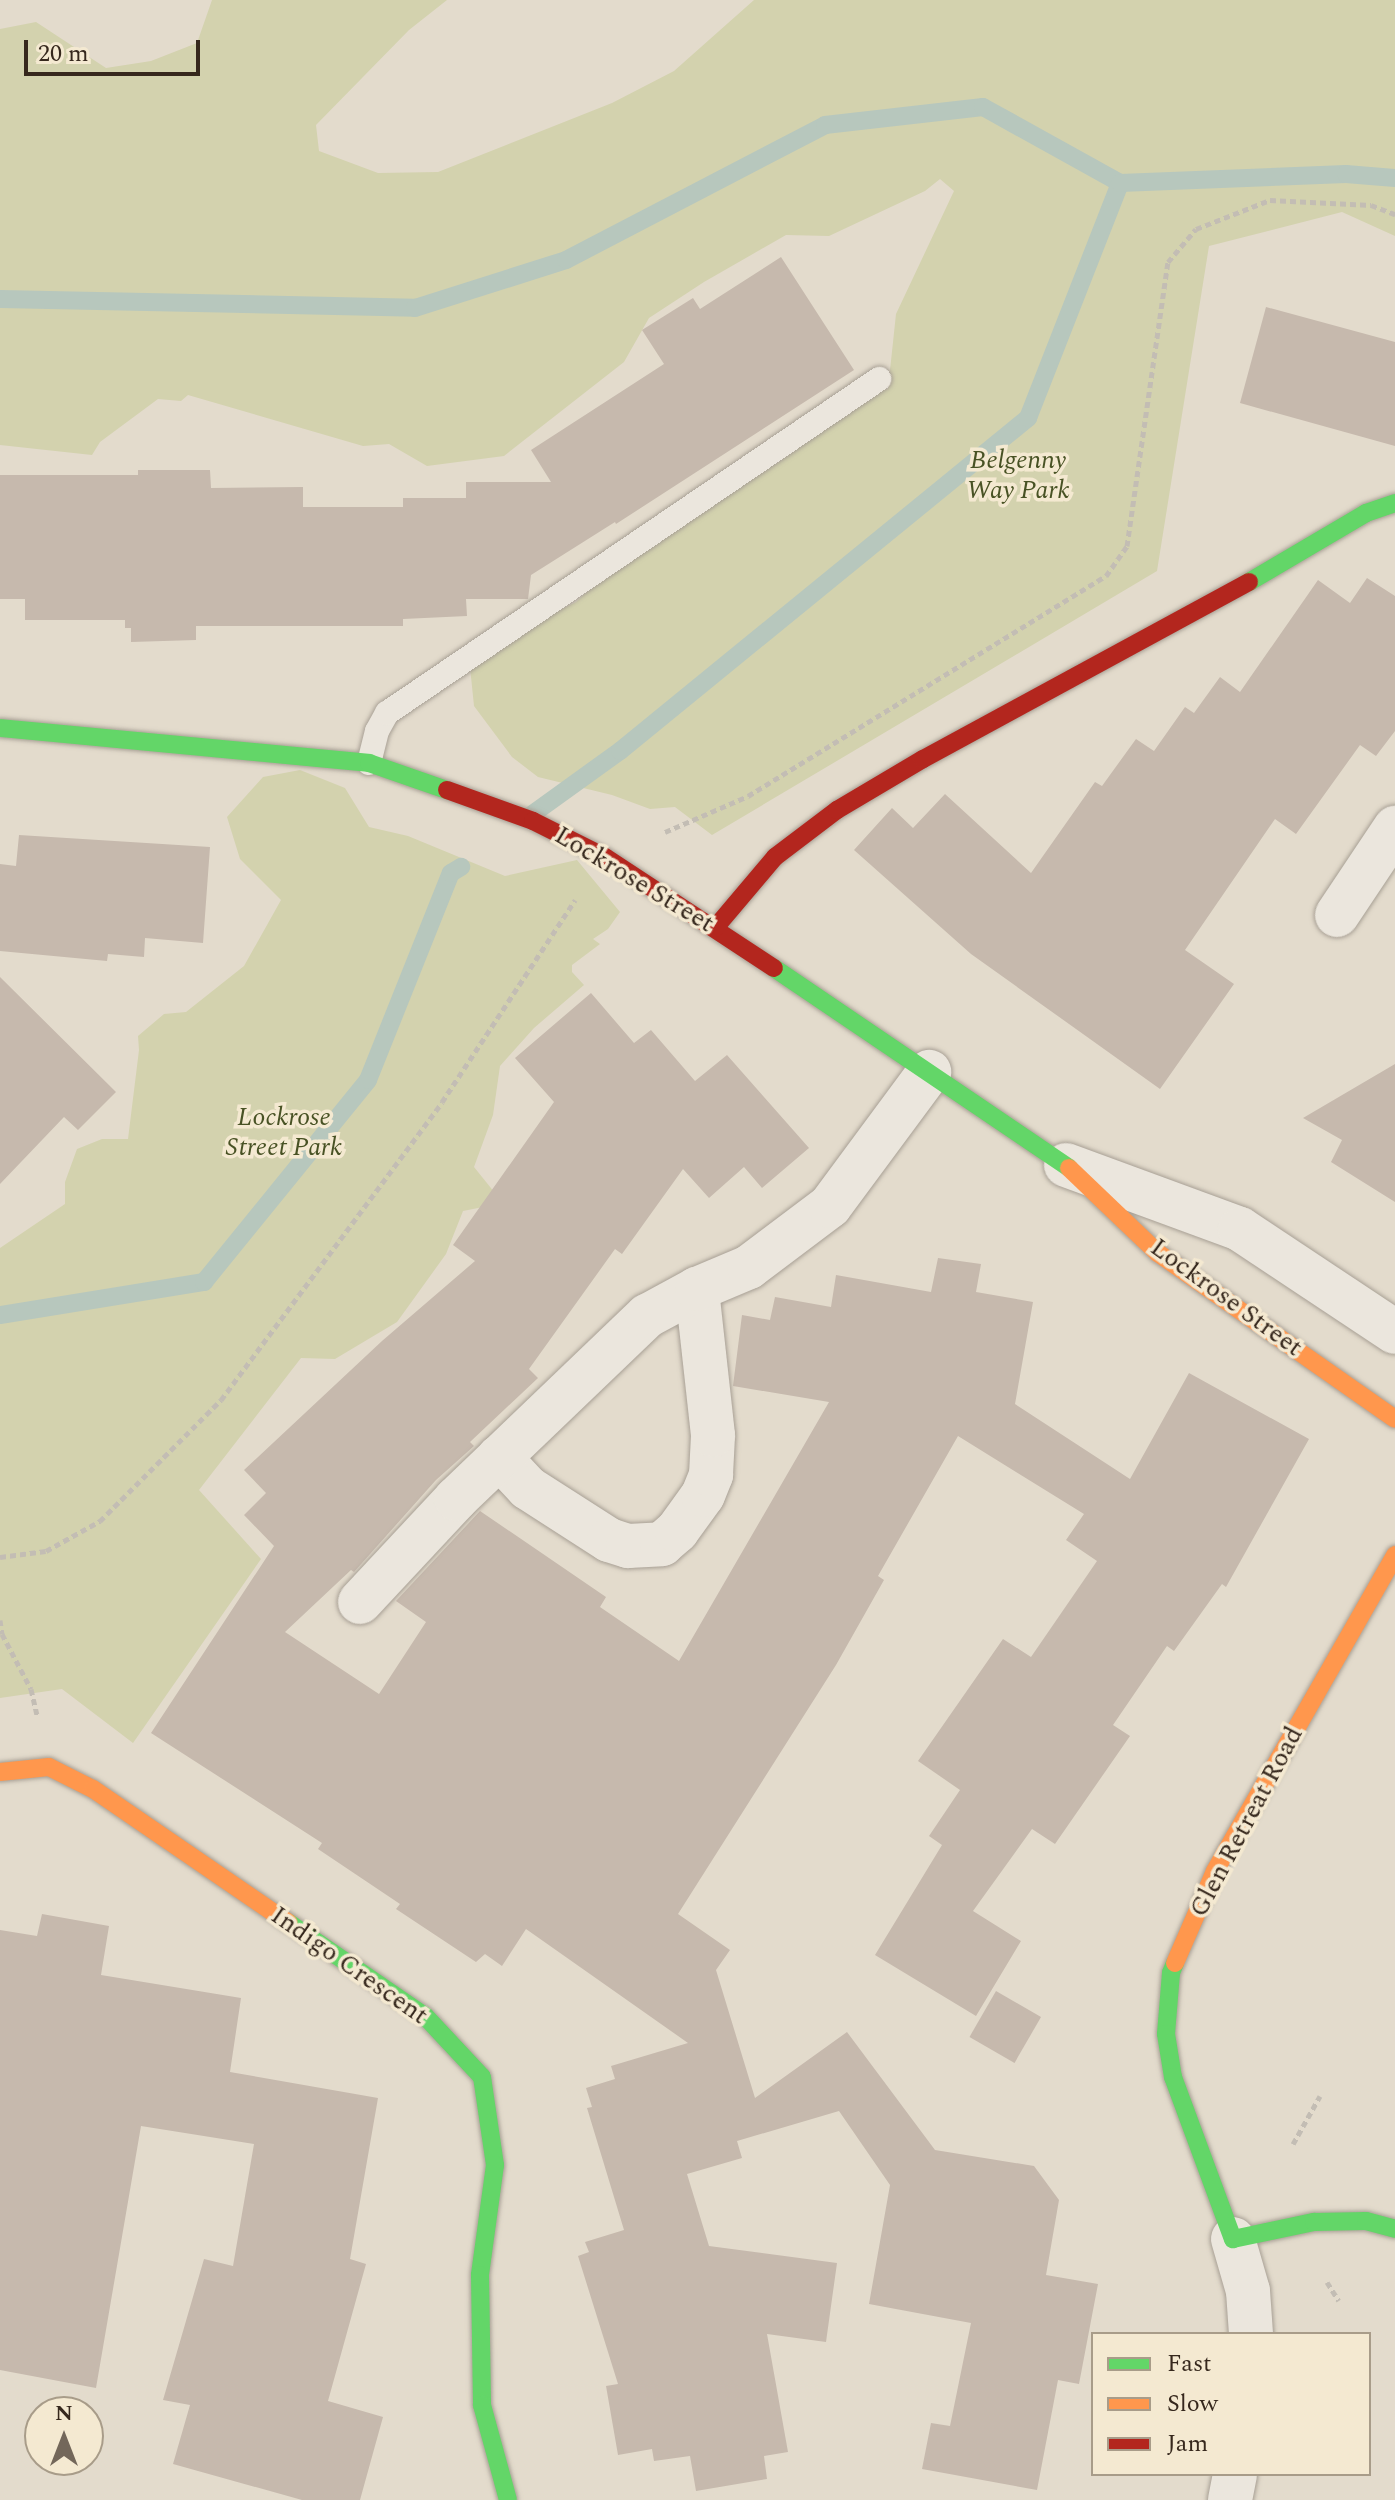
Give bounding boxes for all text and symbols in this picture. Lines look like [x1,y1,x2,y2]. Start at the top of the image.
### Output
scale bar [28,24,204,74]
text: 20 m [38,36,89,72]
park label: Belgenny Way Park [966,445,1070,506]
street label: Lockrose Street [549,820,719,940]
park label: Lockrose Street Park [226,1102,342,1164]
street label: Lockrose Street [1144,1232,1308,1364]
street label: Glen Retreat Road [1184,1721,1310,1923]
street label: Indigo Crescent [264,1900,434,2032]
legend [1091,2332,1371,2476]
text: Fast [1167,2346,1212,2382]
text: Slow [1167,2386,1218,2422]
north arrow [24,2396,104,2476]
text: N [55,2397,73,2430]
text: Jam [1167,2426,1208,2462]

